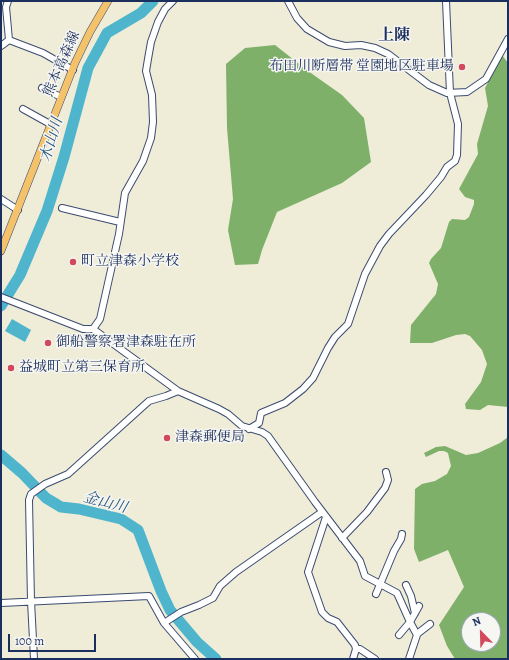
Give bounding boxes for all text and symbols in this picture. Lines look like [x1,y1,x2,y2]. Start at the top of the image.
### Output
district label: 上陳 [378,26,410,46]
street label: 熊本高森線 [40,29,84,99]
place label: 布田川断層帯 堂園地区駐車場 [269,59,454,75]
marker: 布田川断層帯 堂園地区駐車場 [457,62,467,72]
water label: 木山川 [37,116,67,164]
place label: 町立津森小学校 [81,254,179,270]
marker: 町立津森小学校 [68,257,78,267]
place label: 御船警察署津森駐在所 [56,335,196,351]
marker: 御船警察署津森駐在所 [43,338,53,348]
place label: 益城町立第三保育所 [19,360,145,376]
marker: 益城町立第三保育所 [6,363,16,373]
place label: 津森郵便局 [175,430,245,446]
marker: 津森郵便局 [162,433,172,443]
water label: 金山川 [81,488,129,518]
north arrow [461,612,501,652]
text: N [470,613,483,630]
scale bar [10,626,98,652]
text: 100 m [15,633,44,649]

